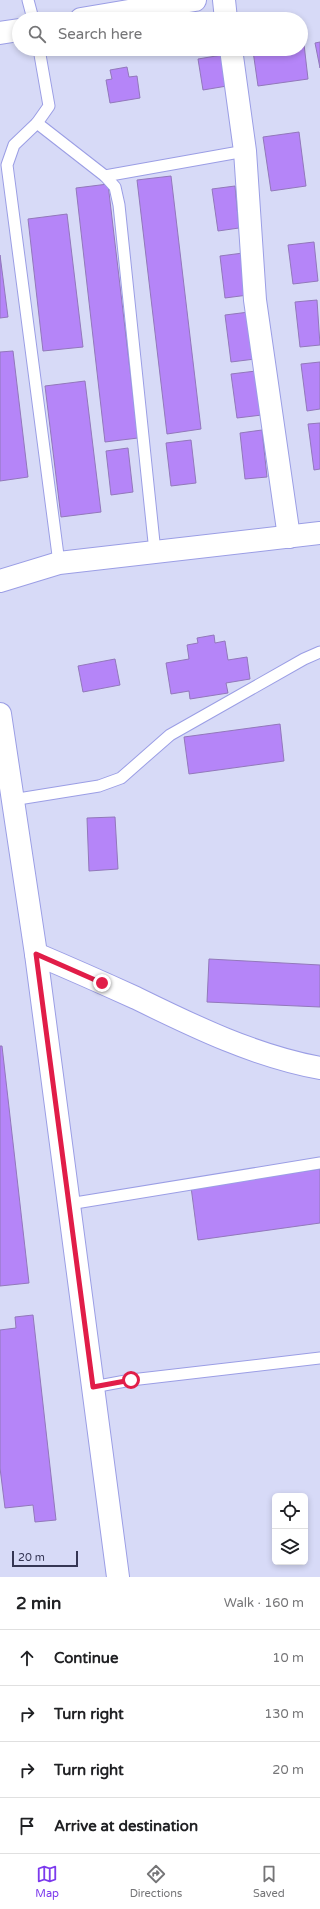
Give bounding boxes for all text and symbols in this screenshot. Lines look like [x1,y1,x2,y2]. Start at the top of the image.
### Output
search box [12,12,308,56]
icon: search [26,23,48,45]
text: Search here [58,25,142,43]
route end [93,974,111,992]
route start [122,1371,140,1389]
map controls [272,1493,308,1565]
button: locate [272,1493,308,1529]
button: layers [272,1529,308,1565]
scale bar [12,1549,78,1568]
text: 20 m [18,1551,45,1564]
text: 2 min [16,1593,61,1614]
text: Walk · 160 m [224,1595,304,1611]
icon: ahead [16,1647,38,1669]
text: Continue [54,1649,118,1667]
text: 10 m [272,1650,304,1666]
icon: right [16,1703,38,1725]
text: Turn right [54,1705,124,1723]
text: 130 m [264,1706,304,1722]
icon: right [16,1759,38,1781]
text: Turn right [54,1761,124,1779]
text: 20 m [272,1762,304,1778]
icon: arrive [16,1815,38,1837]
text: Arrive at destination [54,1817,198,1835]
tab: Map [35,1863,59,1900]
tab: Directions [130,1863,182,1900]
tab: Saved [253,1863,285,1900]

